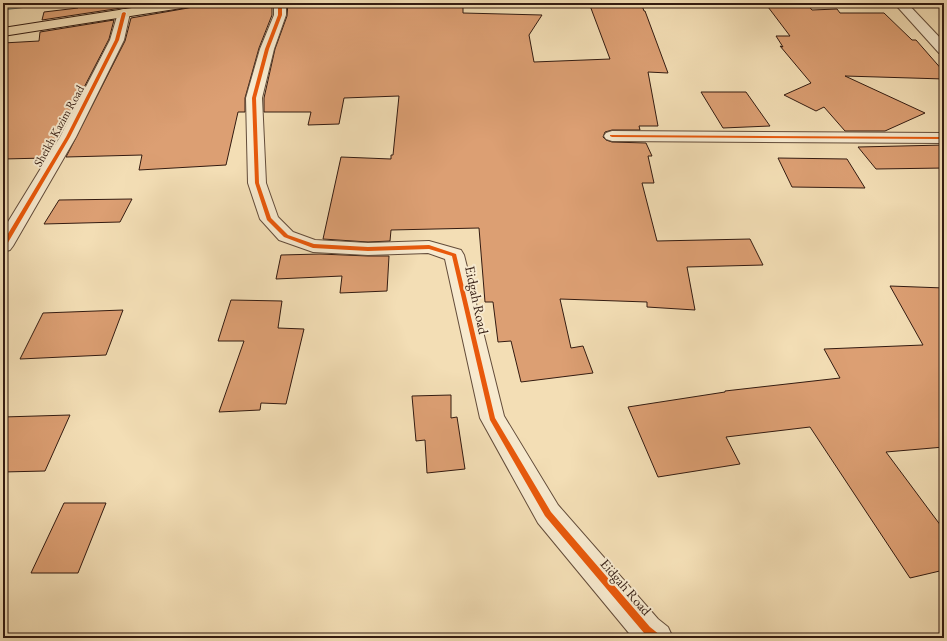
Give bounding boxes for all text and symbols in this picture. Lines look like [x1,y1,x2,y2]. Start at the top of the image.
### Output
street label: Sheikh Kazim Road [30,82,88,170]
street label: Eidgah Road [461,264,493,337]
street label: Eidgah Road [596,555,656,620]

